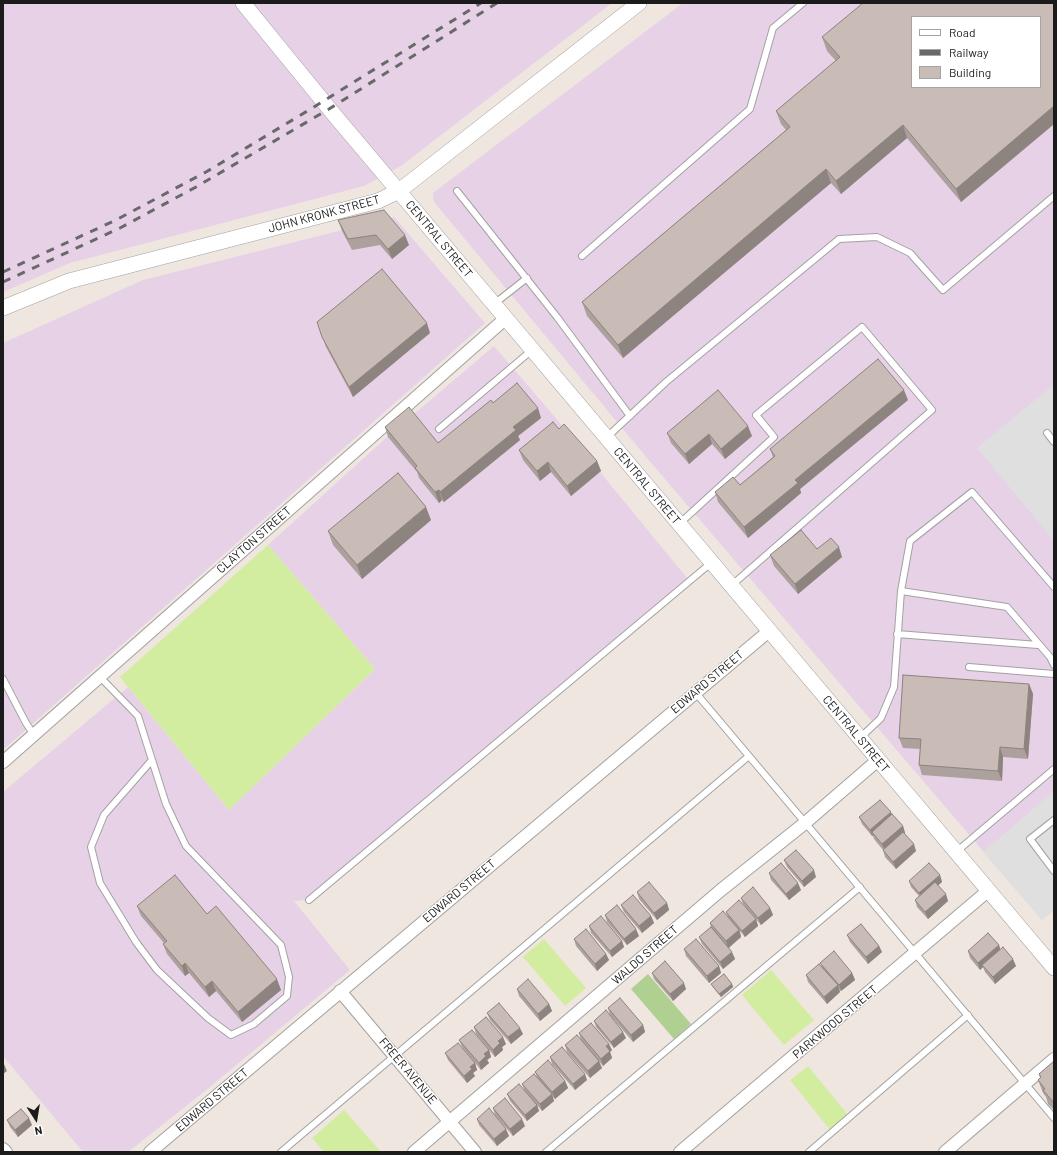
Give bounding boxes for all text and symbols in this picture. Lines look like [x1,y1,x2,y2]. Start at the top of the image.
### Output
legend [911,16,1041,88]
text: Road [949,25,976,39]
text: Railway [949,45,988,59]
text: Building [949,65,991,79]
street label: JOHN KRONK STREET [267,192,381,236]
street label: CENTRAL STREET [403,198,475,280]
street label: CENTRAL STREET [611,445,683,527]
street label: CLAYTON STREET [214,504,294,576]
street label: EDWARD STREET [668,647,746,717]
street label: CENTRAL STREET [820,693,892,775]
street label: EDWARD STREET [420,856,498,926]
street label: WALDO STREET [609,922,681,988]
street label: PARKWOOD STREET [790,982,880,1062]
street label: FREER AVENUE [376,1035,440,1107]
street label: EDWARD STREET [173,1065,251,1135]
north arrow [16,1099,56,1139]
text: N [34,1124,44,1138]

